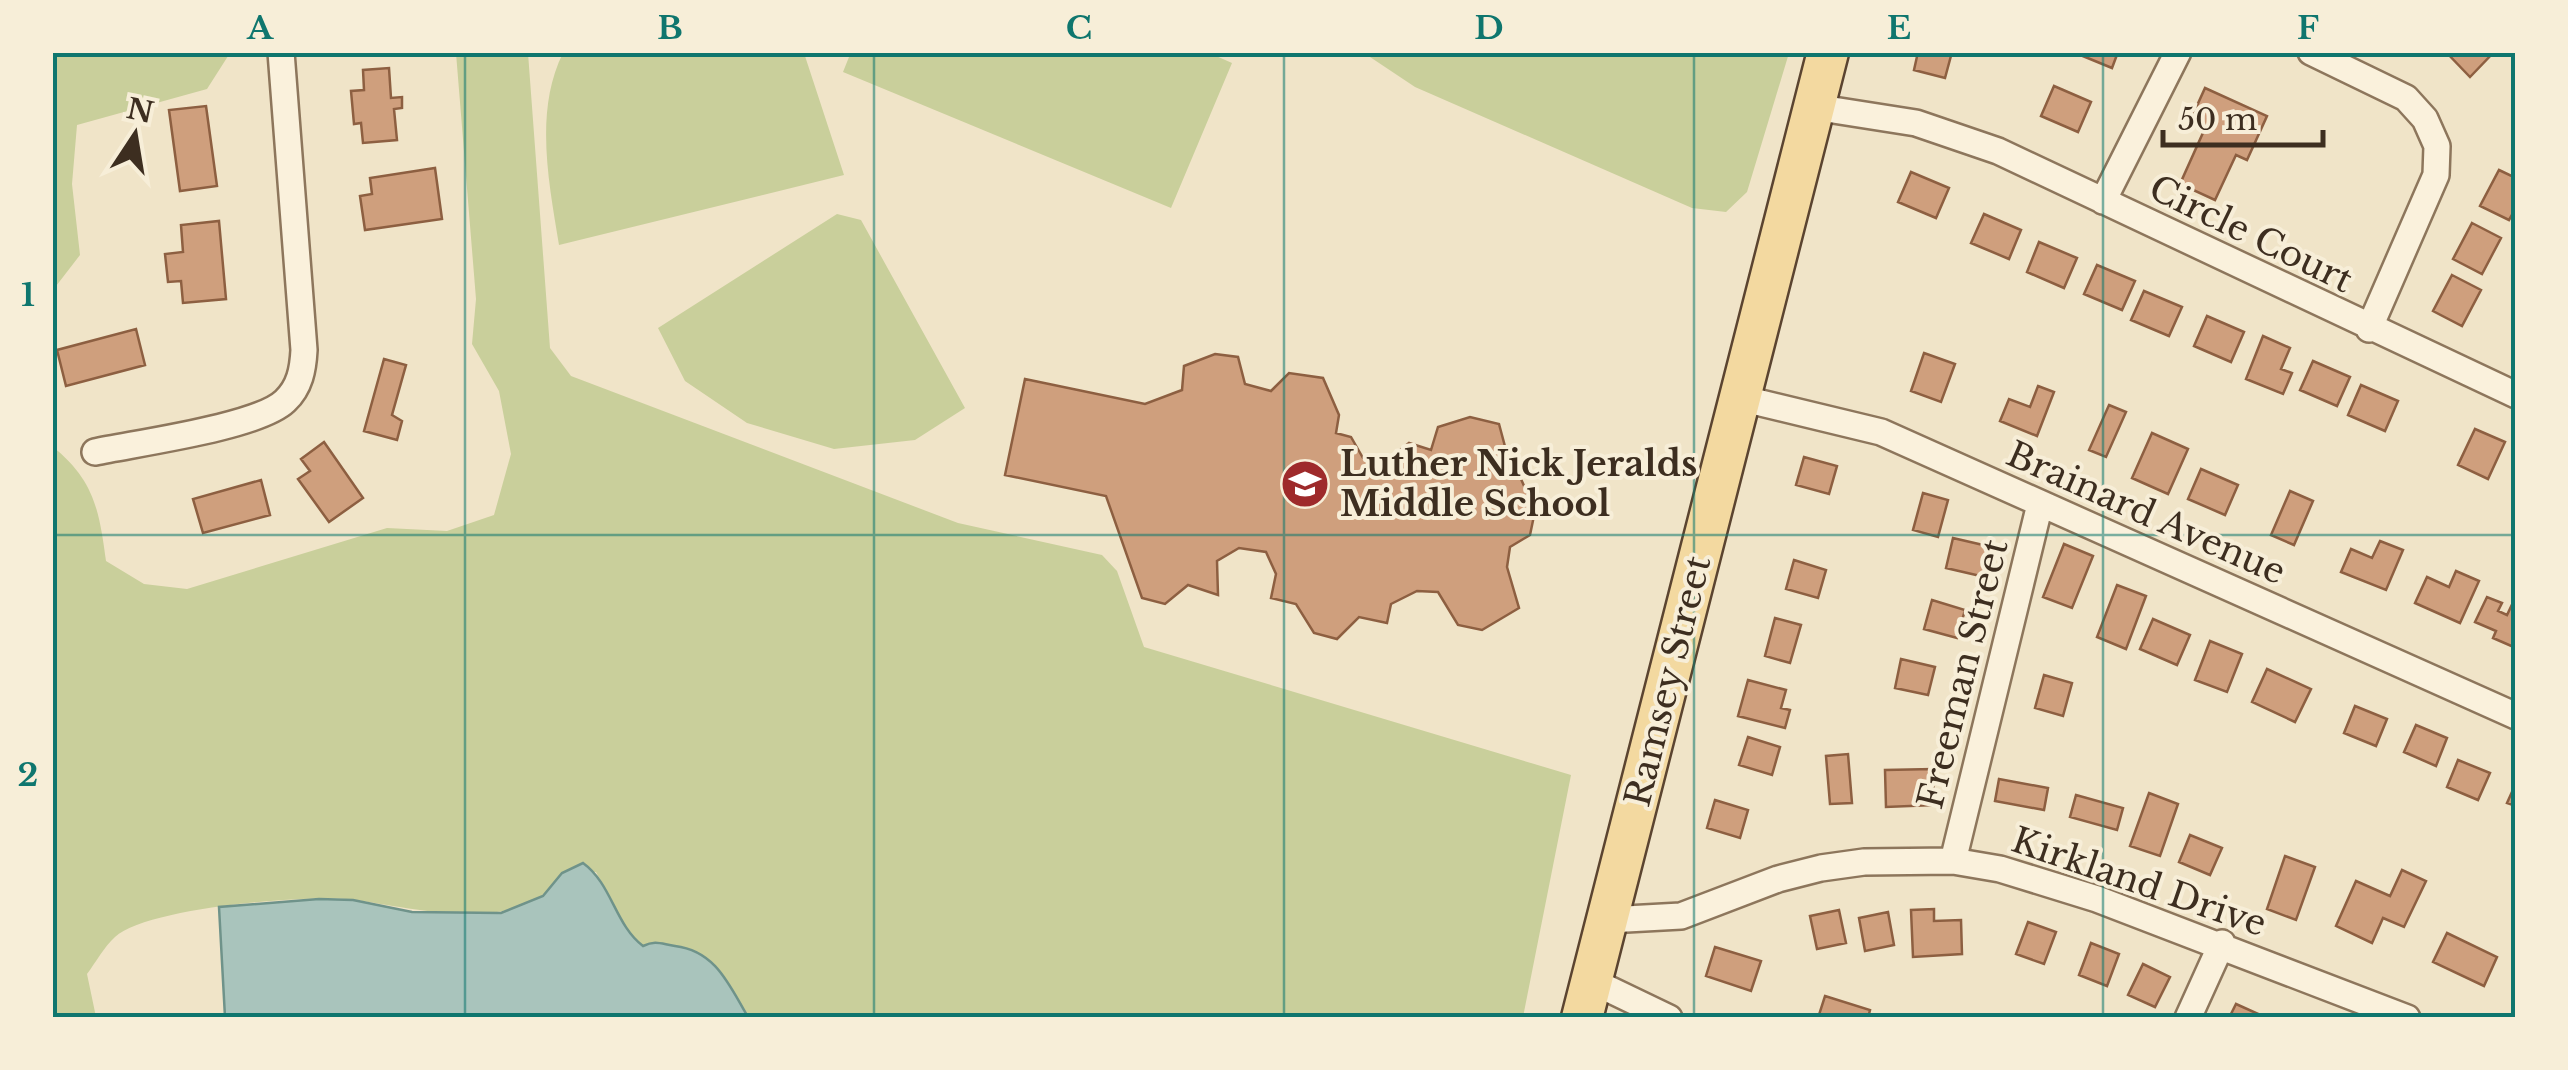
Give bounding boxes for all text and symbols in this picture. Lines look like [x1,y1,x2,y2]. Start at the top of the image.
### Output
text: A [246,8,274,48]
text: B [657,8,683,48]
text: C [1066,8,1092,48]
text: D [1474,8,1504,48]
text: E [1887,8,1911,48]
text: F [2297,8,2319,48]
north arrow [85,85,185,185]
scale bar [2163,85,2323,147]
text: N [124,91,157,131]
text: 50 m [2178,101,2257,138]
street label: Circle Court [2143,166,2360,301]
text: 1 [21,275,35,315]
street label: Brainard Avenue [2000,432,2292,593]
place label: Luther Nick Jeralds Middle School [1340,442,1697,525]
school or university icon: Luther Nick Jeralds Middle School [1279,458,1331,510]
street label: Freeman Street [1908,535,2017,813]
street label: Ramsey Street [1616,551,1719,811]
text: 2 [18,755,38,795]
street label: Kirkland Drive [2006,818,2272,945]

